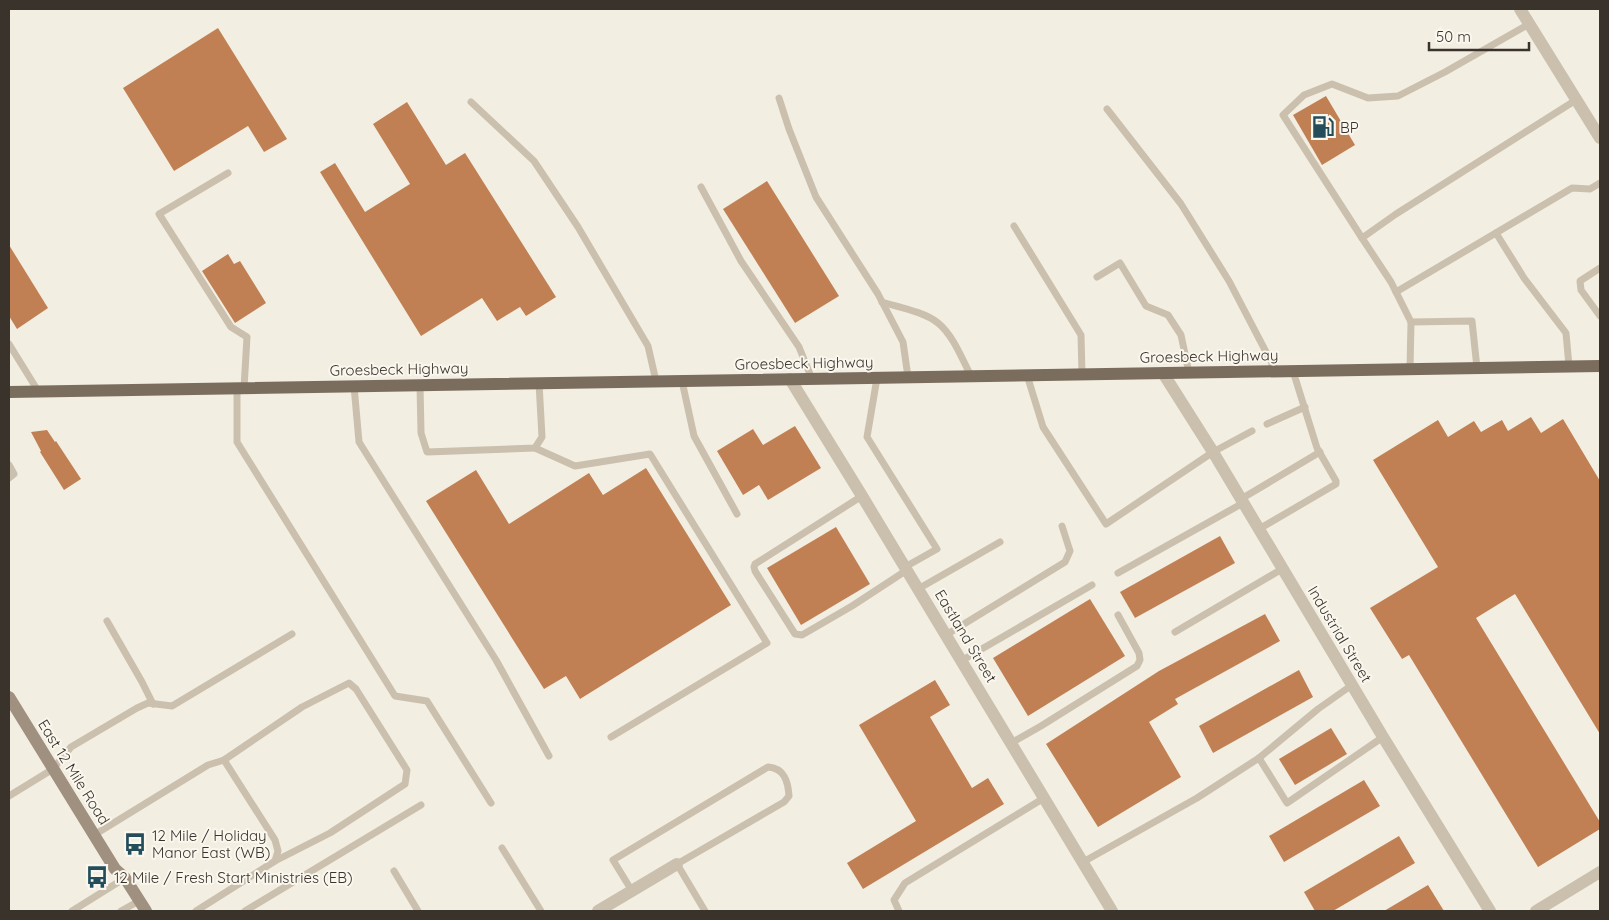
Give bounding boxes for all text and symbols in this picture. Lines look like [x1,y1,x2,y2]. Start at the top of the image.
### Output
scale bar [1429,20,1529,52]
text: 50 m [1436,27,1471,46]
fuel station icon: BP [1310,114,1336,140]
place label: BP [1340,118,1359,137]
street label: Groesbeck Highway [1139,345,1279,367]
street label: Groesbeck Highway [734,352,874,374]
street label: Groesbeck Highway [329,358,469,380]
street label: Industrial Street [1304,582,1376,686]
street label: Eastland Street [931,586,1001,686]
street label: East 12 Mile Road [34,716,114,828]
place label: 12 Mile / Holiday Manor East (WB) [152,826,270,862]
bus stop icon: 12 Mile / Holiday Manor East (WB) [122,831,148,857]
bus stop icon: 12 Mile / Fresh Start Ministries (EB) [84,864,110,890]
place label: 12 Mile / Fresh Start Ministries (EB) [114,868,353,887]

